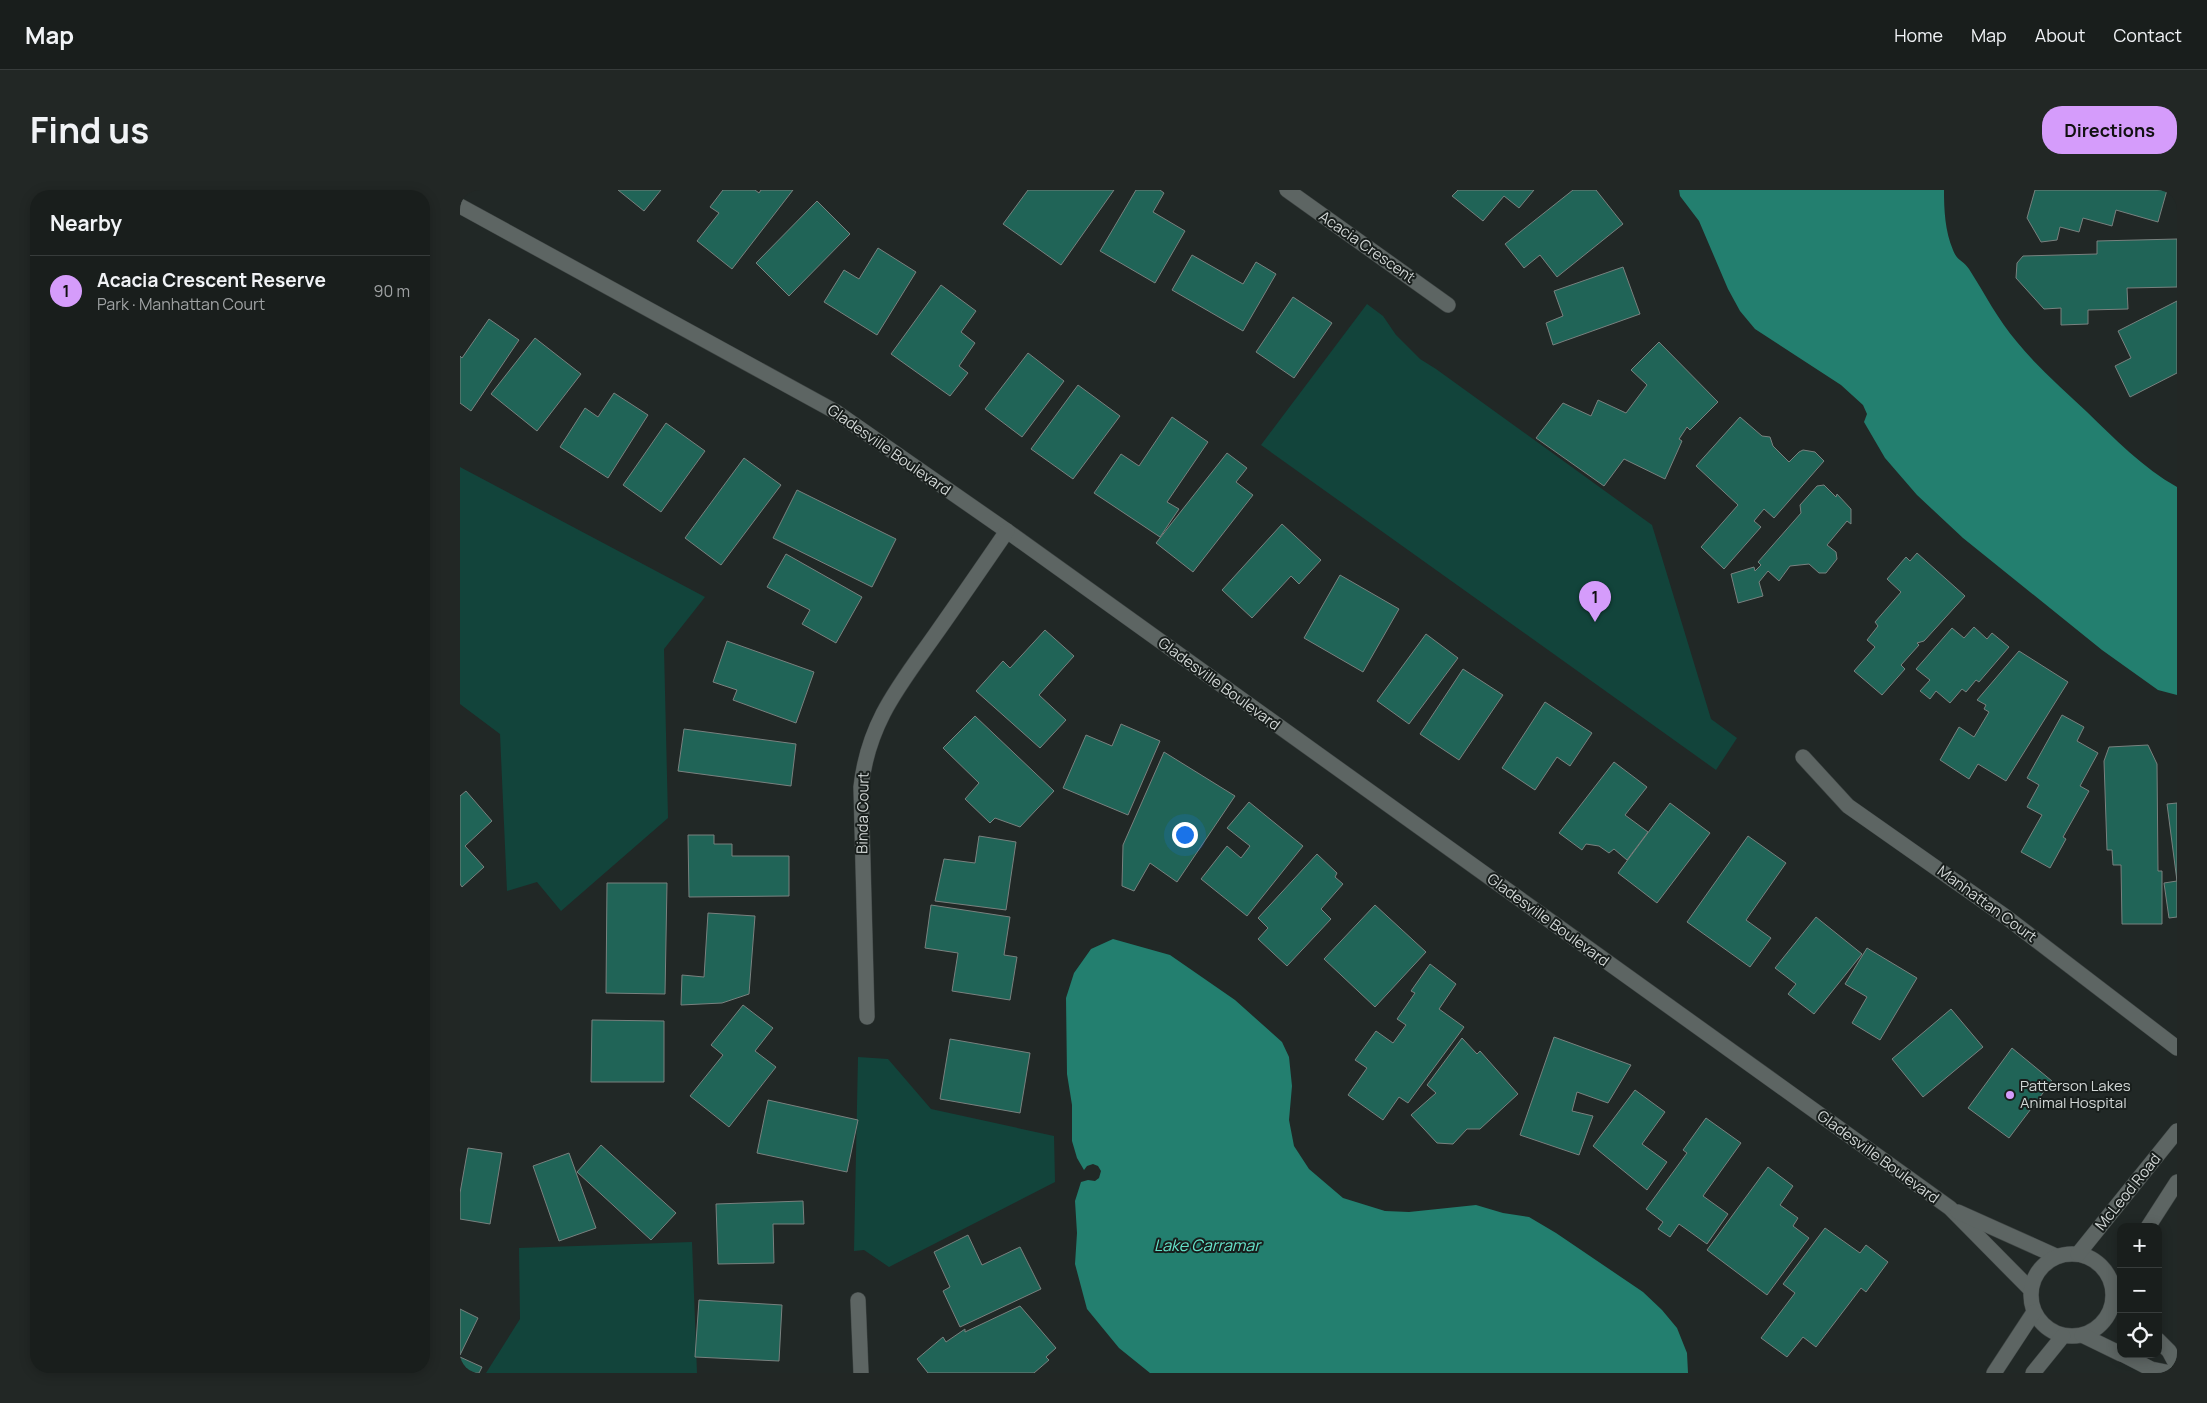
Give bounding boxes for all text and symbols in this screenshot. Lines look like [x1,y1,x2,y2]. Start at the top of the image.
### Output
text: Map [25,18,74,51]
text: Home [1894,23,1943,47]
text: Map [1971,23,2007,47]
text: About [2035,23,2085,47]
text: Contact [2113,23,2182,47]
text: Find us [30,106,149,154]
button: Directions [2042,106,2177,154]
street label: Acacia Crescent [1315,206,1420,288]
text: Nearby [50,209,122,237]
text: Acacia Crescent Reserve [97,267,326,293]
text: 1 [62,280,70,302]
text: 90 m [374,280,410,302]
text: Park · Manhattan Court [97,293,265,315]
street label: Gladesville Boulevard [823,399,955,500]
pin: 1 [1579,581,1611,622]
street label: Gladesville Boulevard [1154,632,1285,735]
street label: Binda Court [851,772,874,854]
your location [1172,822,1198,848]
street label: Manhattan Court [1933,860,2041,947]
street label: Gladesville Boulevard [1483,868,1614,971]
place label: Patterson Lakes Animal Hospital [2020,1075,2131,1113]
marker: Patterson Lakes Animal Hospital [2004,1089,2016,1101]
street label: Gladesville Boulevard [1813,1105,1944,1208]
street label: McLeod Road [2090,1149,2165,1235]
map controls [2117,1223,2162,1358]
button: + [2117,1223,2162,1268]
water label: Lake Carramar [1154,1234,1262,1256]
button: − [2117,1268,2162,1313]
button: locate [2117,1313,2162,1358]

